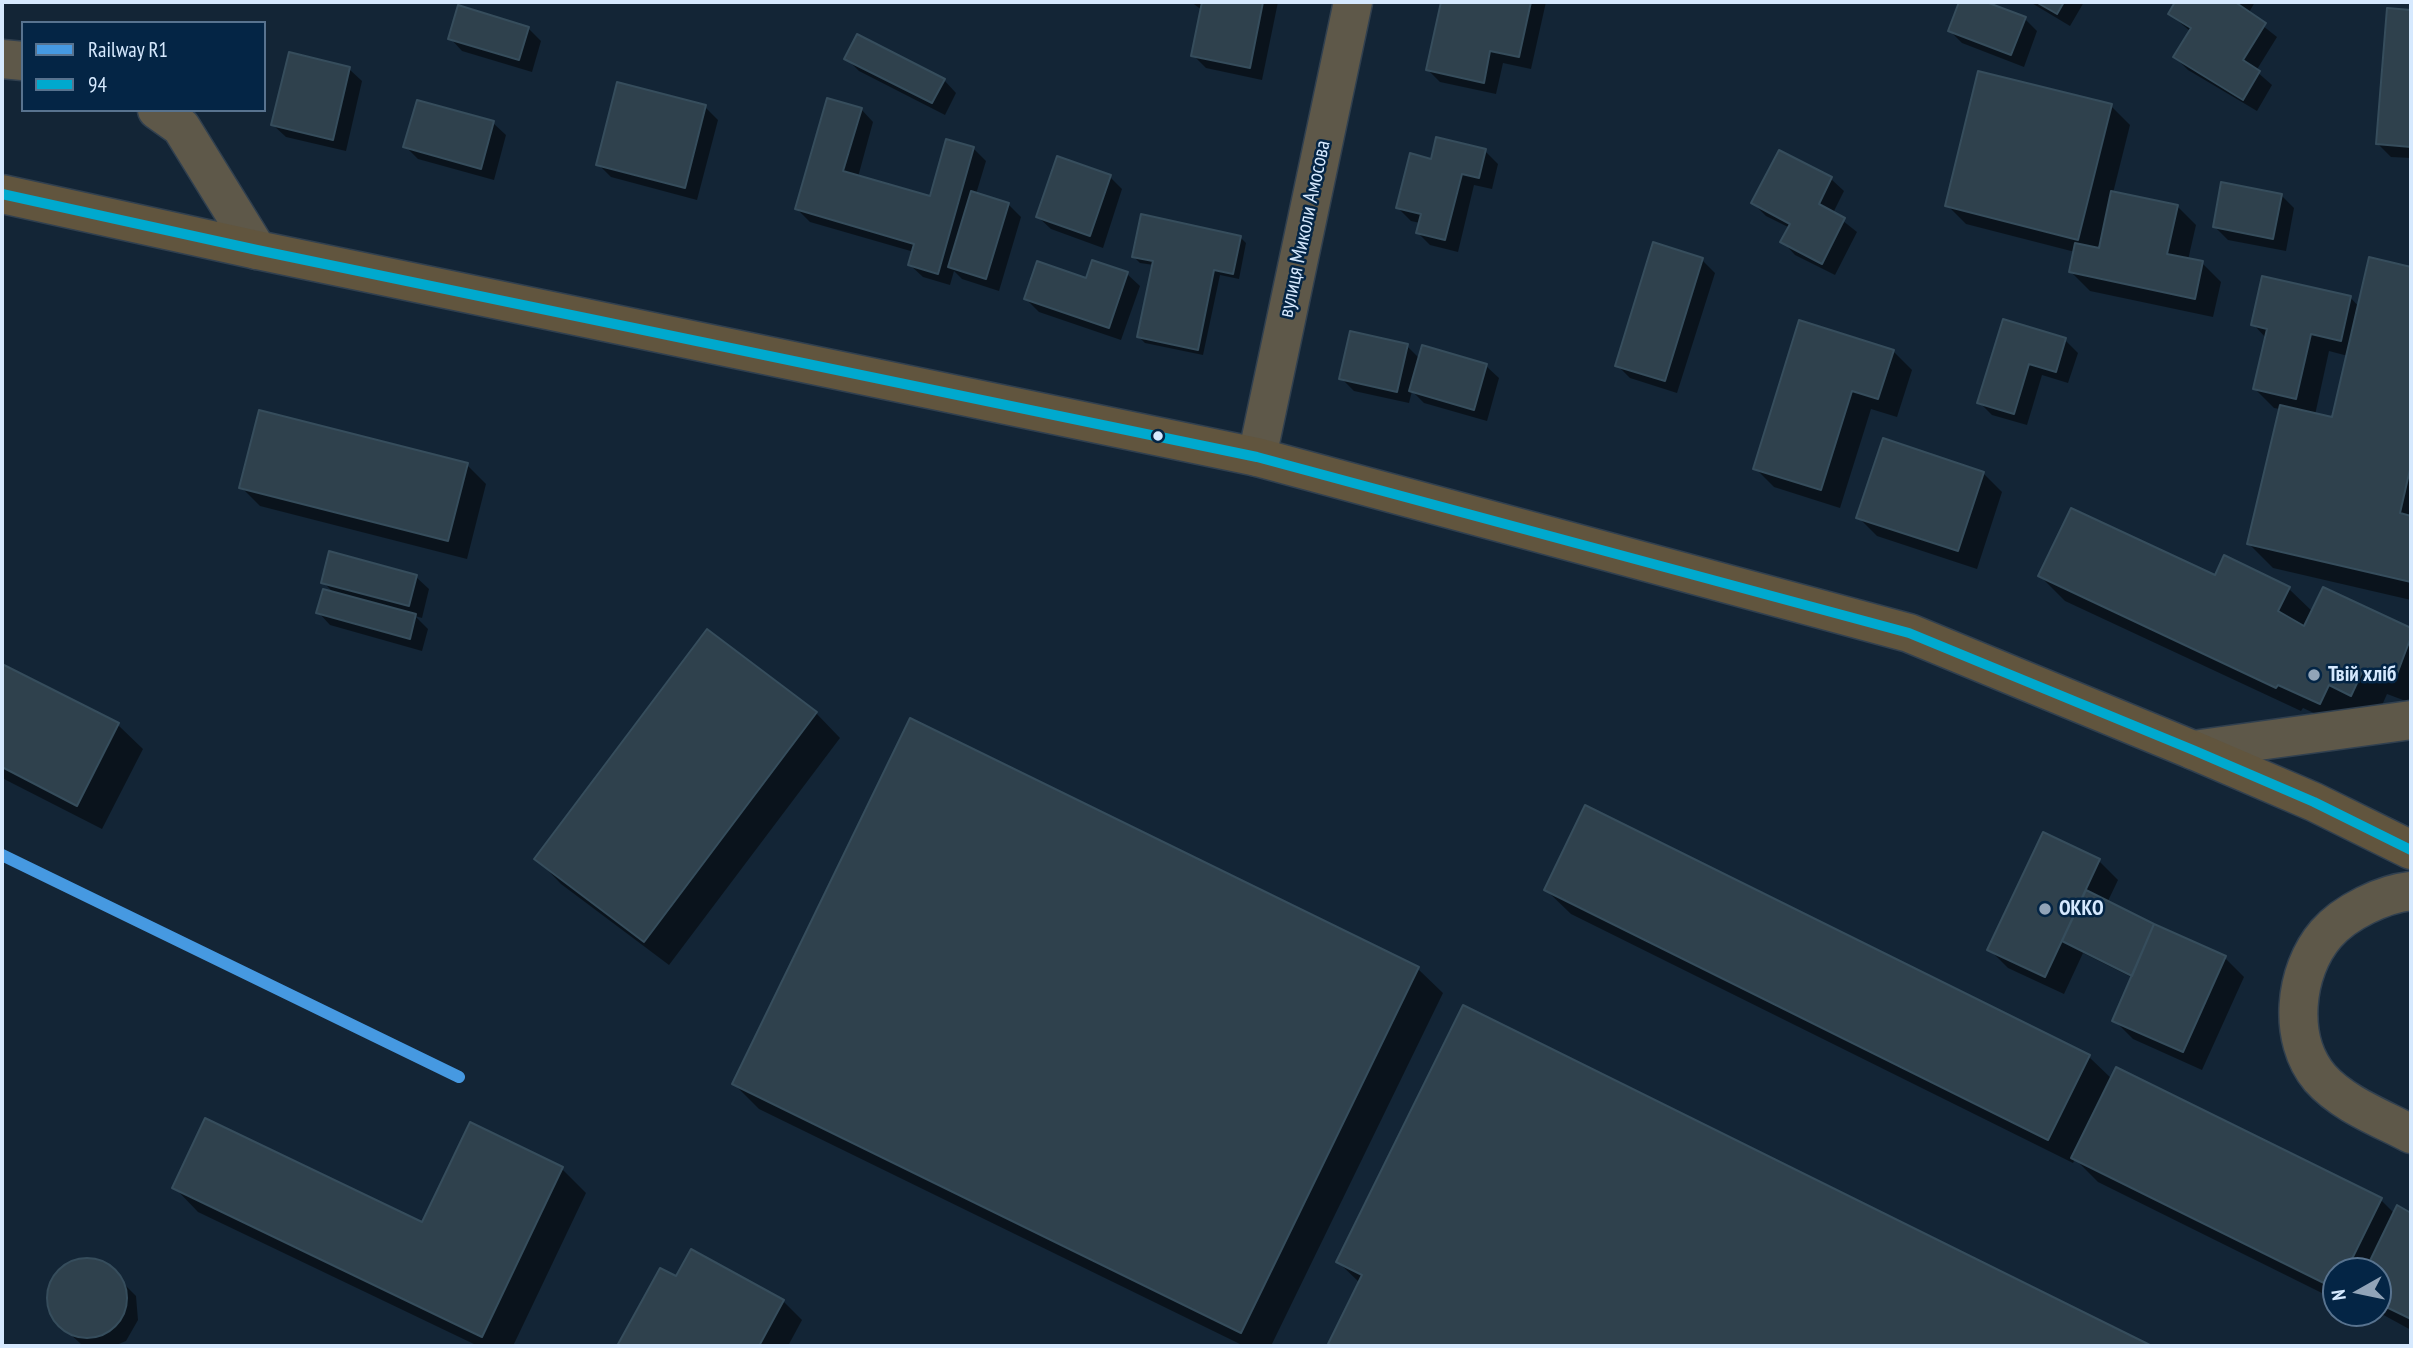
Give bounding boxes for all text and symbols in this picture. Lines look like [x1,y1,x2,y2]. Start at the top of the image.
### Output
legend [21,21,266,112]
text: Railway R1 [88,36,168,63]
text: 94 [88,71,107,98]
street label: вулиця Миколи Амосова [1274,138,1336,320]
unlabelled marker [1151,429,1165,443]
place label: Твій хліб [2328,662,2396,688]
marker: Твій хліб [2306,667,2322,683]
place label: ОККО [2059,896,2104,922]
marker: ОККО [2037,901,2053,917]
north arrow [2322,1257,2392,1327]
text: N [2326,1288,2351,1302]

